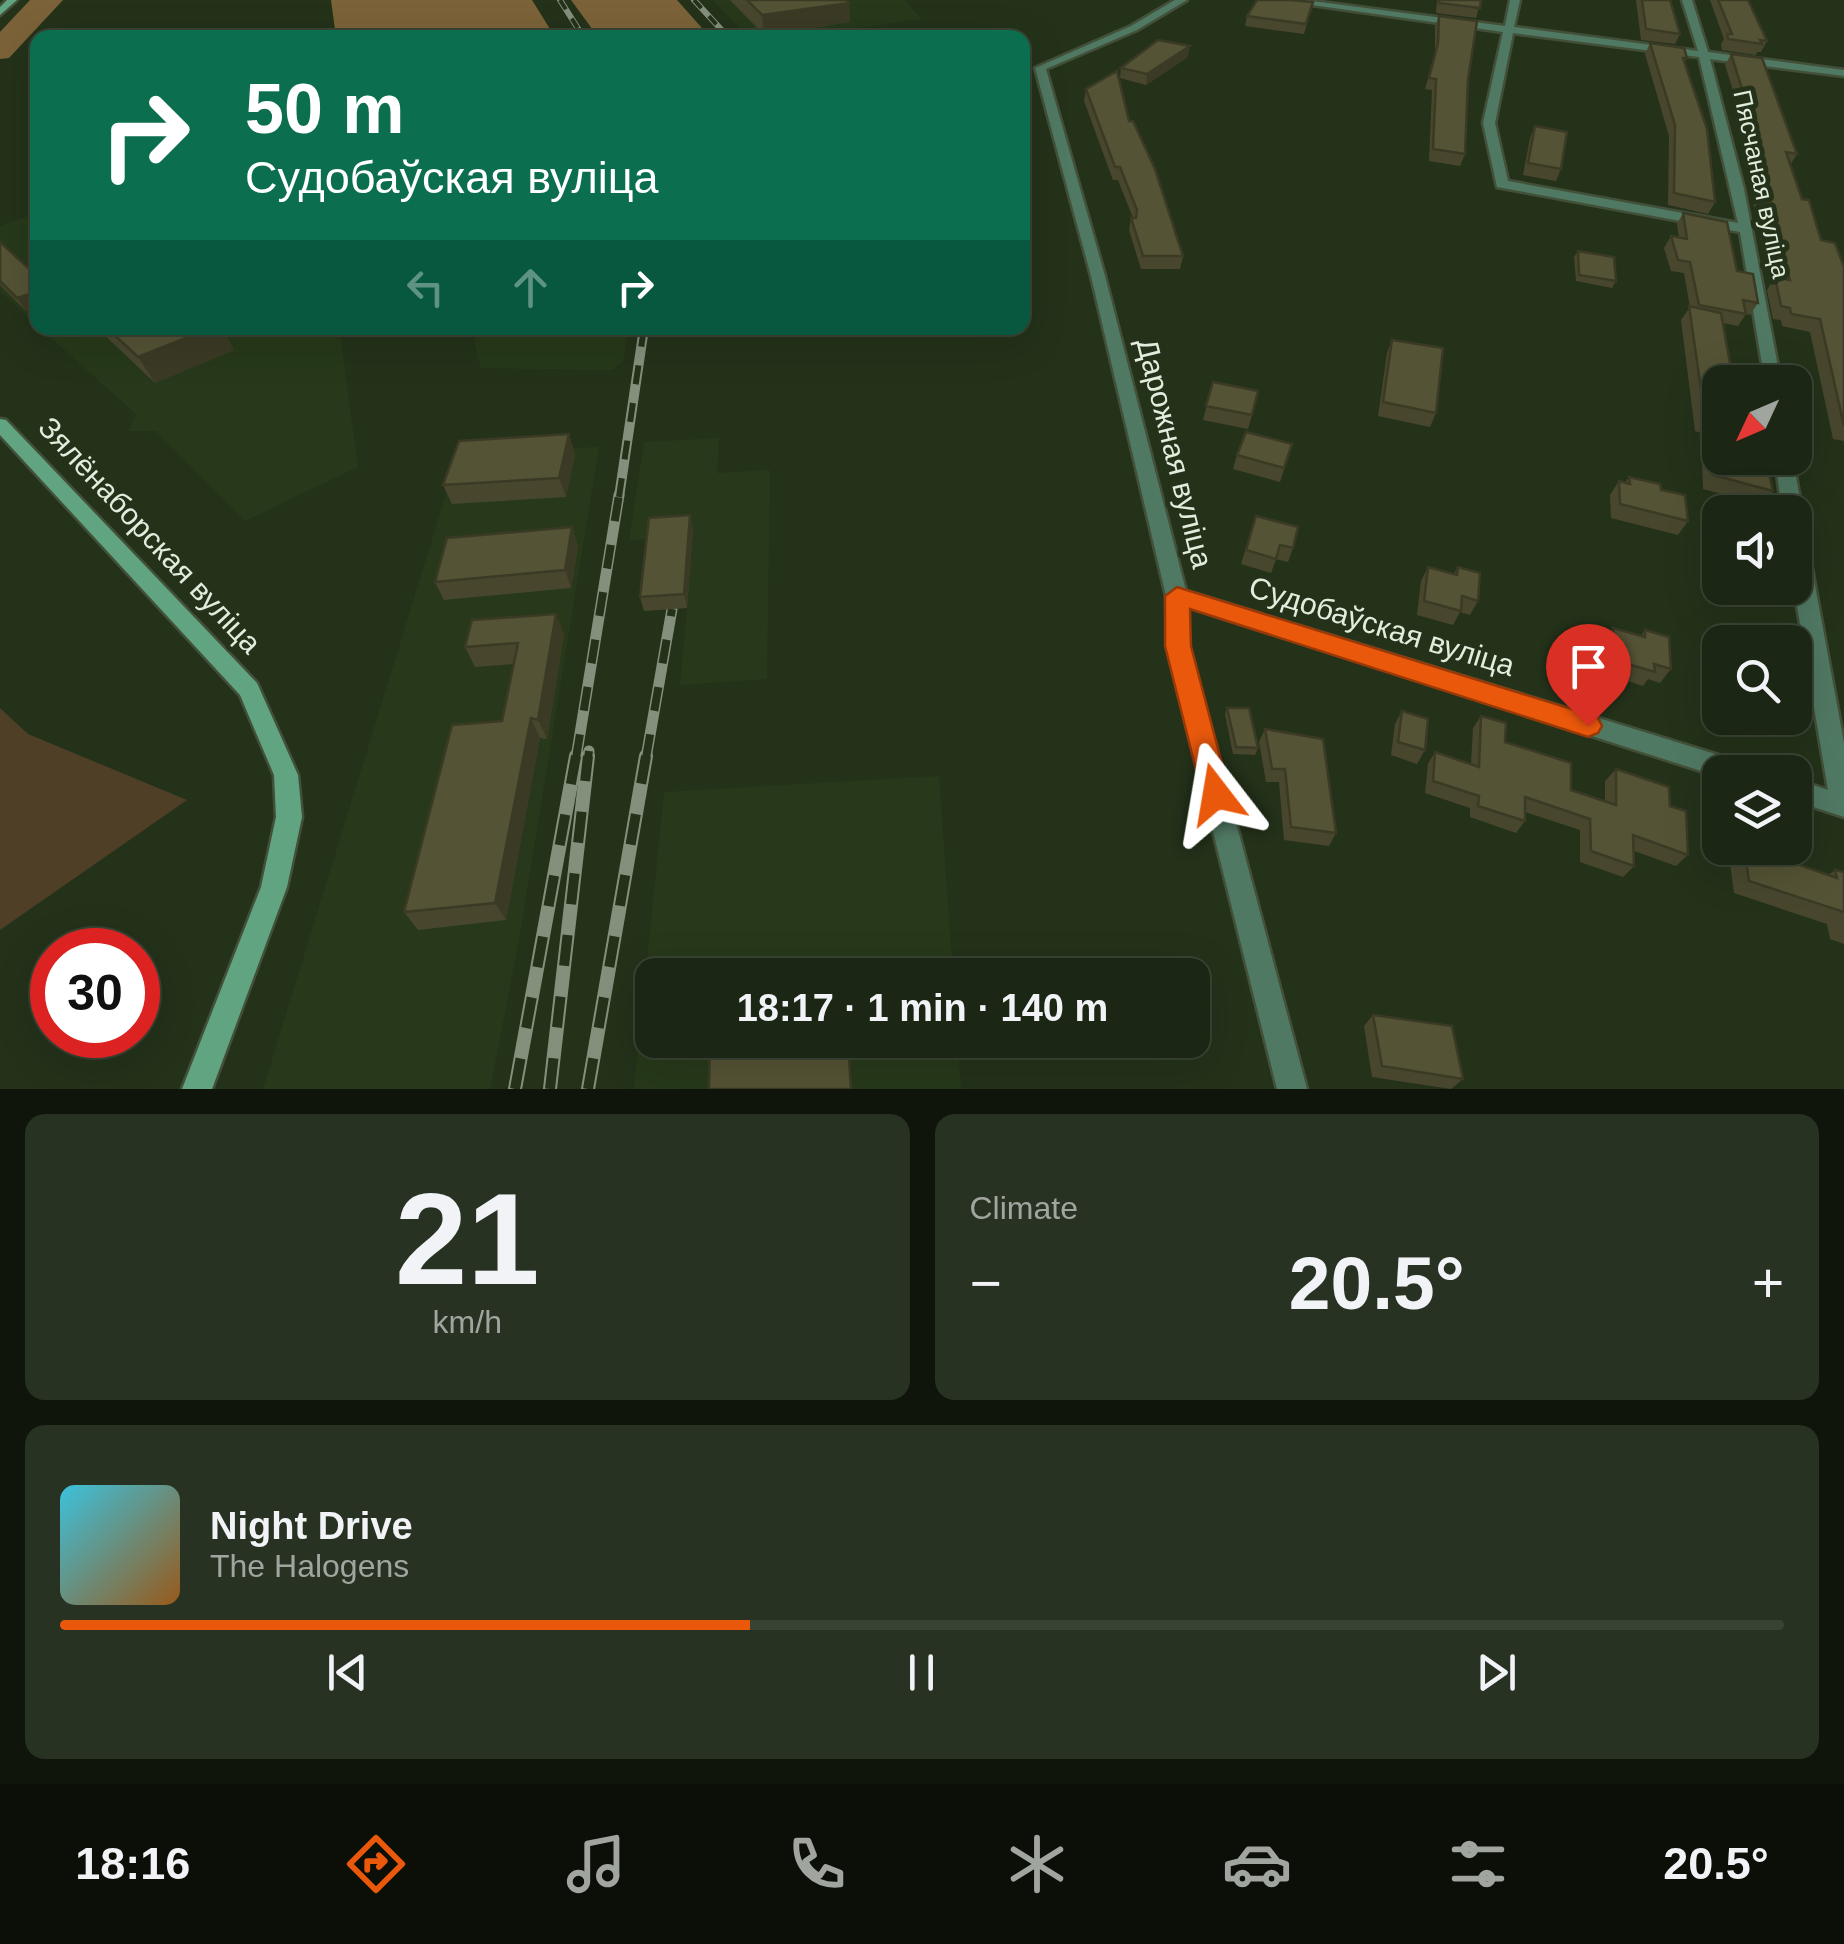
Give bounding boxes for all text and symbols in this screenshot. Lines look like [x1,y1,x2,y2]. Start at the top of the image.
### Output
icon: right [80,70,210,200]
text: 50 m [245,70,405,148]
street label: Пясчаная вуліца [1728,87,1796,281]
text: Судобаўская вуліца [245,152,659,203]
icon: left [398,260,453,315]
icon: ahead [503,260,558,315]
icon: right [608,260,663,315]
street label: Дарожная вуліца [1130,335,1220,572]
north arrow [1702,365,1812,475]
map controls [1702,365,1812,865]
street label: Зялёнаборская вуліца [32,410,268,660]
button: sound [1702,495,1812,605]
street label: Судобаўская вуліца [1245,570,1519,682]
pin [1546,624,1631,727]
button: search [1702,625,1812,735]
icon: arrive [1561,639,1616,694]
position arrow [1164,742,1268,846]
button: layers [1702,755,1812,865]
speed limit sign: 30 [30,928,160,1058]
text: 18:17 · 1 min · 140 m [737,987,1108,1029]
text: 21 [395,1166,540,1312]
text: Climate [970,1190,1078,1226]
text: 20.5° [1289,1241,1465,1325]
text: − [970,1252,1002,1314]
text: + [1752,1252,1784,1314]
text: km/h [433,1304,502,1340]
text: Night Drive [210,1505,413,1547]
text: The Halogens [210,1548,409,1584]
icon: previous [320,1645,375,1700]
icon: pause [894,1645,949,1700]
icon: next [1469,1645,1524,1700]
icon: directions [341,1829,411,1899]
icon: music [561,1829,631,1899]
icon: phone [782,1829,852,1899]
icon: climate [1002,1829,1072,1899]
icon: car [1222,1829,1292,1899]
icon: filters [1443,1829,1513,1899]
text: 18:16 [75,1838,190,1889]
text: 20.5° [1663,1838,1769,1889]

